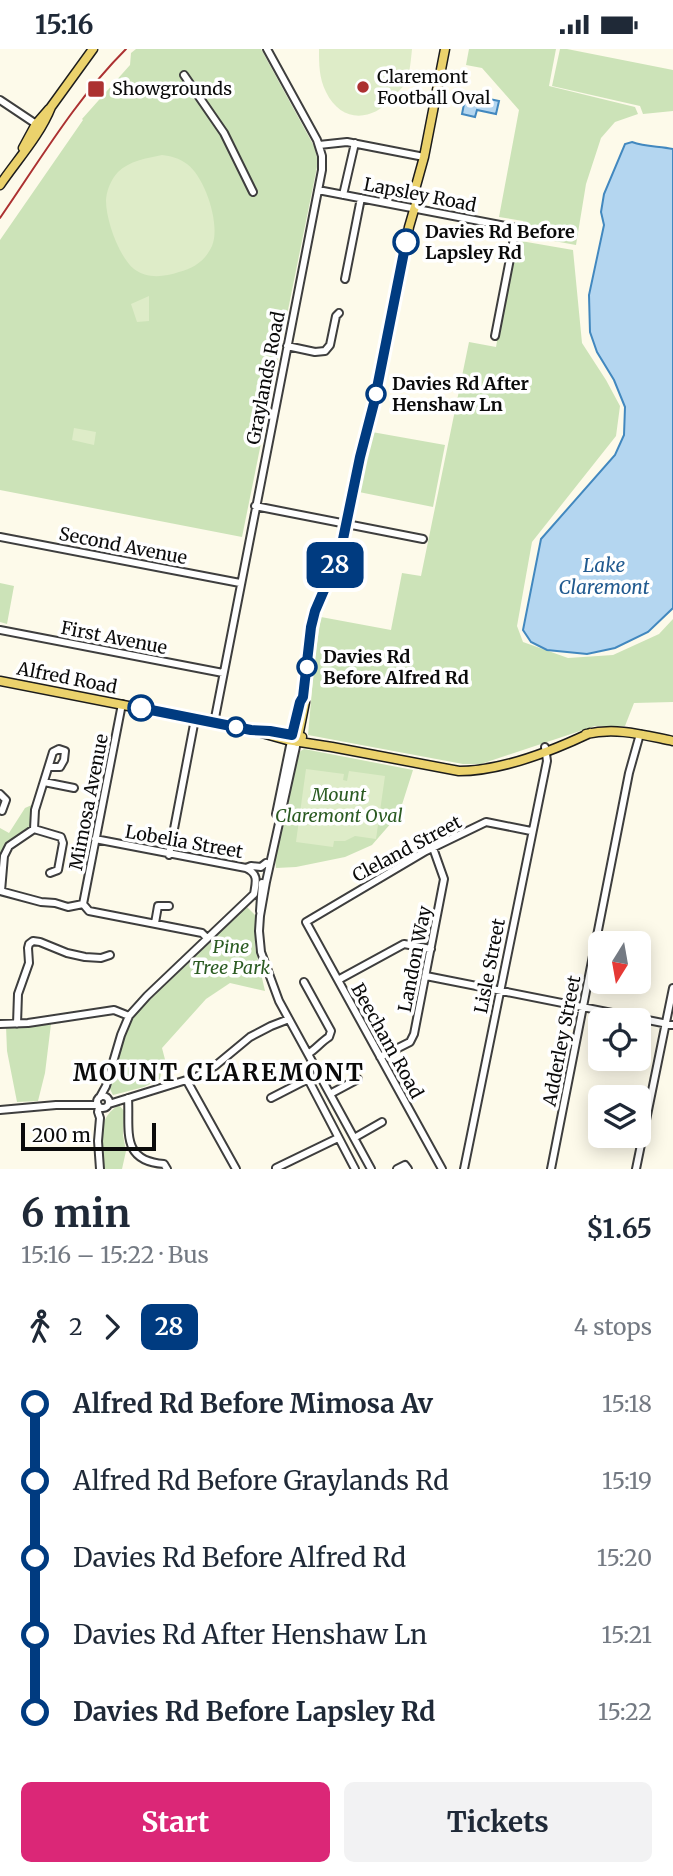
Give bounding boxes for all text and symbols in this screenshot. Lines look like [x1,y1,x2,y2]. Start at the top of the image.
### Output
text: 15:16 [35,8,94,41]
place label: Claremont Football Oval [377,65,491,109]
place label: Showgrounds [112,77,232,100]
marker: Showgrounds [86,79,106,99]
marker: Claremont Football Oval [355,79,371,95]
street label: Lapsley Road [362,172,479,217]
place label: Davies Rd Before Lapsley Rd [425,220,575,264]
marker: Davies Rd Before Lapsley Rd [393,229,419,255]
street label: Graylands Road [241,309,290,446]
place label: Davies Rd After Henshaw Ln [392,372,529,416]
marker: Davies Rd After Henshaw Ln [366,384,386,404]
street label: Second Avenue [57,522,189,569]
line badge: 28 [304,542,366,588]
text: 28 [321,549,349,580]
water label: Lake Claremont [559,553,650,599]
street label: First Avenue [59,616,169,659]
place label: Davies Rd Before Alfred Rd [323,645,469,689]
street label: Alfred Road [14,656,119,699]
marker: Davies Rd Before Alfred Rd [297,657,317,677]
unlabelled marker [128,695,154,721]
unlabelled marker [226,717,246,737]
street label: Mimosa Avenue [64,732,113,872]
park label: Mount Claremont Oval [275,783,403,827]
street label: Cleland Street [348,810,465,887]
street label: Lobelia Street [123,820,245,863]
street label: Landon Way [393,903,436,1014]
street label: Lisle Street [469,916,510,1015]
north arrow [588,931,651,994]
map controls [588,931,651,1148]
park label: Pine Tree Park [192,935,270,979]
street label: Adderley Street [537,974,585,1109]
street label: Beecham Road [346,979,429,1103]
button: locate [588,1008,651,1071]
district label: MOUNT CLAREMONT [73,1057,365,1088]
button: layers [588,1085,651,1148]
scale bar [21,1120,156,1152]
text: 200 m [32,1123,91,1147]
text: 6 min [21,1190,130,1237]
text: $1.65 [586,1212,652,1245]
text: 15:16 – 15:22 · Bus [21,1240,209,1269]
icon: walk [21,1308,59,1346]
icon: forward [93,1308,131,1346]
text: 28 [155,1311,184,1342]
text: 2 [69,1312,83,1341]
text: 4 stops [574,1312,652,1341]
text: Alfred Rd Before Mimosa Av [73,1387,433,1420]
text: 15:18 [602,1389,652,1418]
text: Alfred Rd Before Graylands Rd [73,1464,449,1497]
text: 15:19 [602,1466,652,1495]
text: Davies Rd Before Alfred Rd [73,1541,406,1574]
text: 15:20 [597,1543,652,1572]
text: Davies Rd After Henshaw Ln [73,1618,427,1651]
text: 15:21 [601,1620,652,1649]
text: Davies Rd Before Lapsley Rd [73,1695,435,1728]
text: 15:22 [598,1697,652,1726]
button: Start [21,1782,330,1862]
button: Tickets [344,1782,652,1862]

